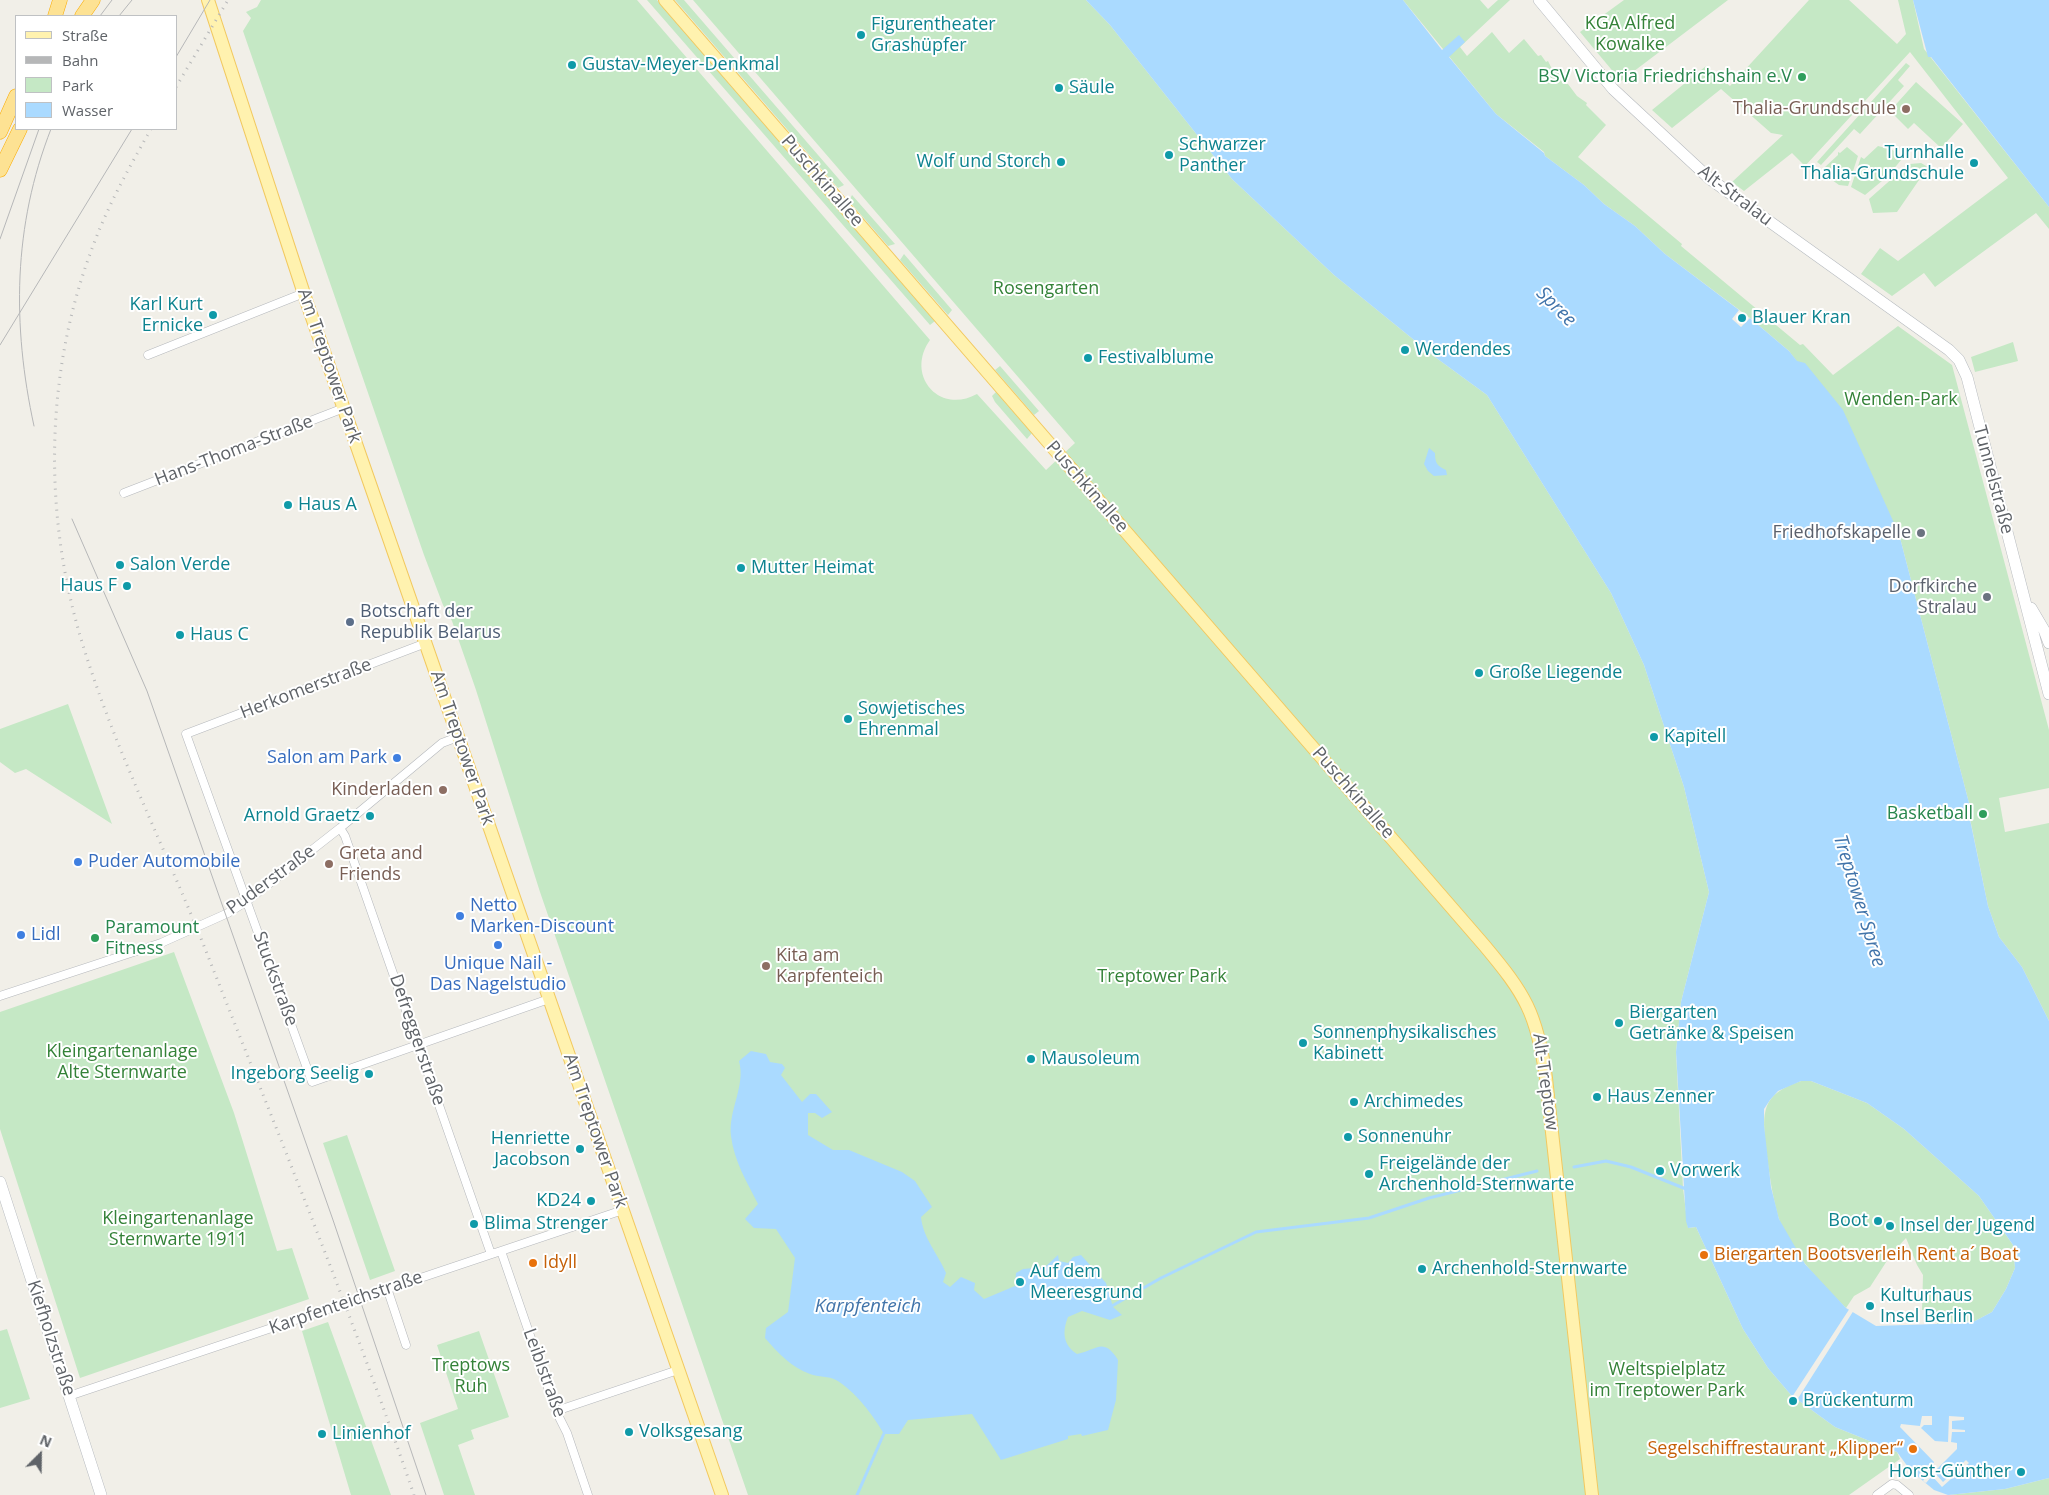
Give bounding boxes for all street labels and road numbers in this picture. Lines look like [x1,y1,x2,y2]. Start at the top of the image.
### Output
street label: Puschkinallee [776,131,868,231]
street label: Alt-Stralau [1694,161,1776,231]
street label: Am Treptower Park [292,286,366,446]
street label: Hans-Thoma-Straße [152,411,316,491]
street label: Tunnelstraße [1968,423,2018,537]
street label: Puschkinallee [1041,437,1133,537]
street label: Herkomerstraße [237,654,375,724]
street label: Am Treptower Park [425,668,499,828]
street label: Puschkinallee [1307,743,1399,843]
street label: Puderstraße [223,841,319,919]
street label: Stuckstraße [248,929,302,1029]
street label: Defreggerstraße [384,972,450,1108]
street label: Alt-Treptow [1528,1032,1562,1132]
street label: Am Treptower Park [558,1051,632,1211]
street label: Karpfenteichstraße [266,1267,426,1339]
street label: Kiefholzstraße [22,1277,80,1399]
street label: Leiblstraße [518,1325,570,1421]

